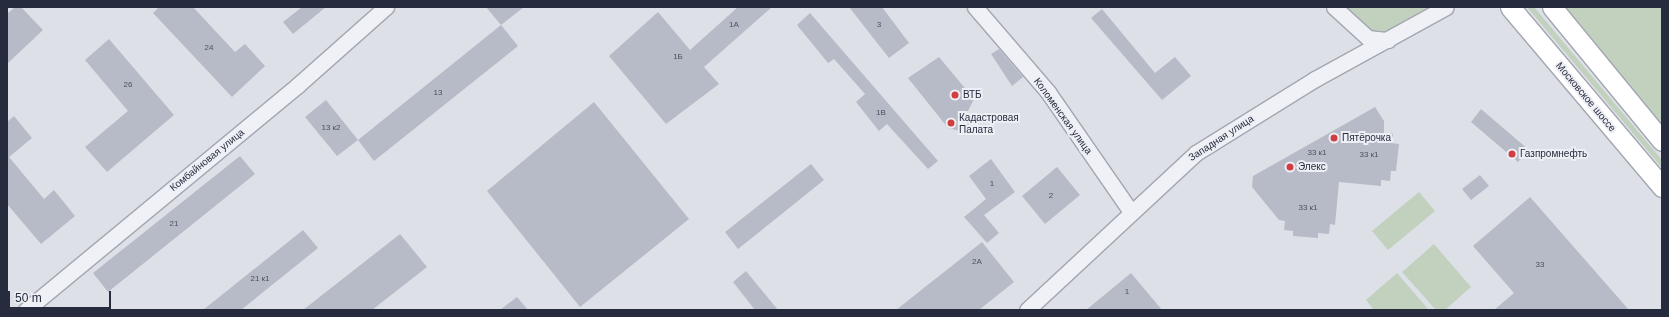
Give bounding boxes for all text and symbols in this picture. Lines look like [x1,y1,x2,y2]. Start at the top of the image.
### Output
house number: 1А [729,20,739,30]
house number: 3 [877,20,881,30]
house number: 24 [205,43,213,53]
house number: 1Б [673,52,683,62]
street label: Московское шоссе [1554,60,1618,134]
street label: Коломенская улица [1031,75,1095,157]
house number: 26 [124,80,132,90]
house number: 13 [434,88,442,98]
place label: ВТБ [963,89,982,101]
marker: ВТБ [950,90,960,100]
house number: 1В [876,108,886,118]
place label: Кадастровая Палата [959,111,1019,134]
street label: Западная улица [1186,112,1256,164]
marker: Кадастровая Палата [946,118,956,128]
house number: 13 к2 [321,123,341,133]
street label: Комбайновая улица [167,126,247,194]
place label: Пятёрочка [1342,132,1391,144]
marker: Пятёрочка [1329,133,1339,143]
house number: 33 к1 [1307,148,1327,158]
place label: Газпромнефть [1520,148,1587,160]
marker: Газпромнефть [1507,149,1517,159]
house number: 33 к1 [1359,150,1379,160]
place label: Элекс [1298,161,1326,173]
marker: Элекс [1285,162,1295,172]
house number: 1 [990,179,994,189]
house number: 2 [1049,191,1053,201]
house number: 33 к1 [1298,203,1318,213]
house number: 21 [170,219,178,229]
house number: 2А [972,257,982,267]
house number: 33 [1536,260,1544,270]
house number: 21 к1 [250,274,270,284]
scale bar [10,283,113,309]
house number: 1 [1125,287,1129,297]
text: 50 m [15,291,42,305]

